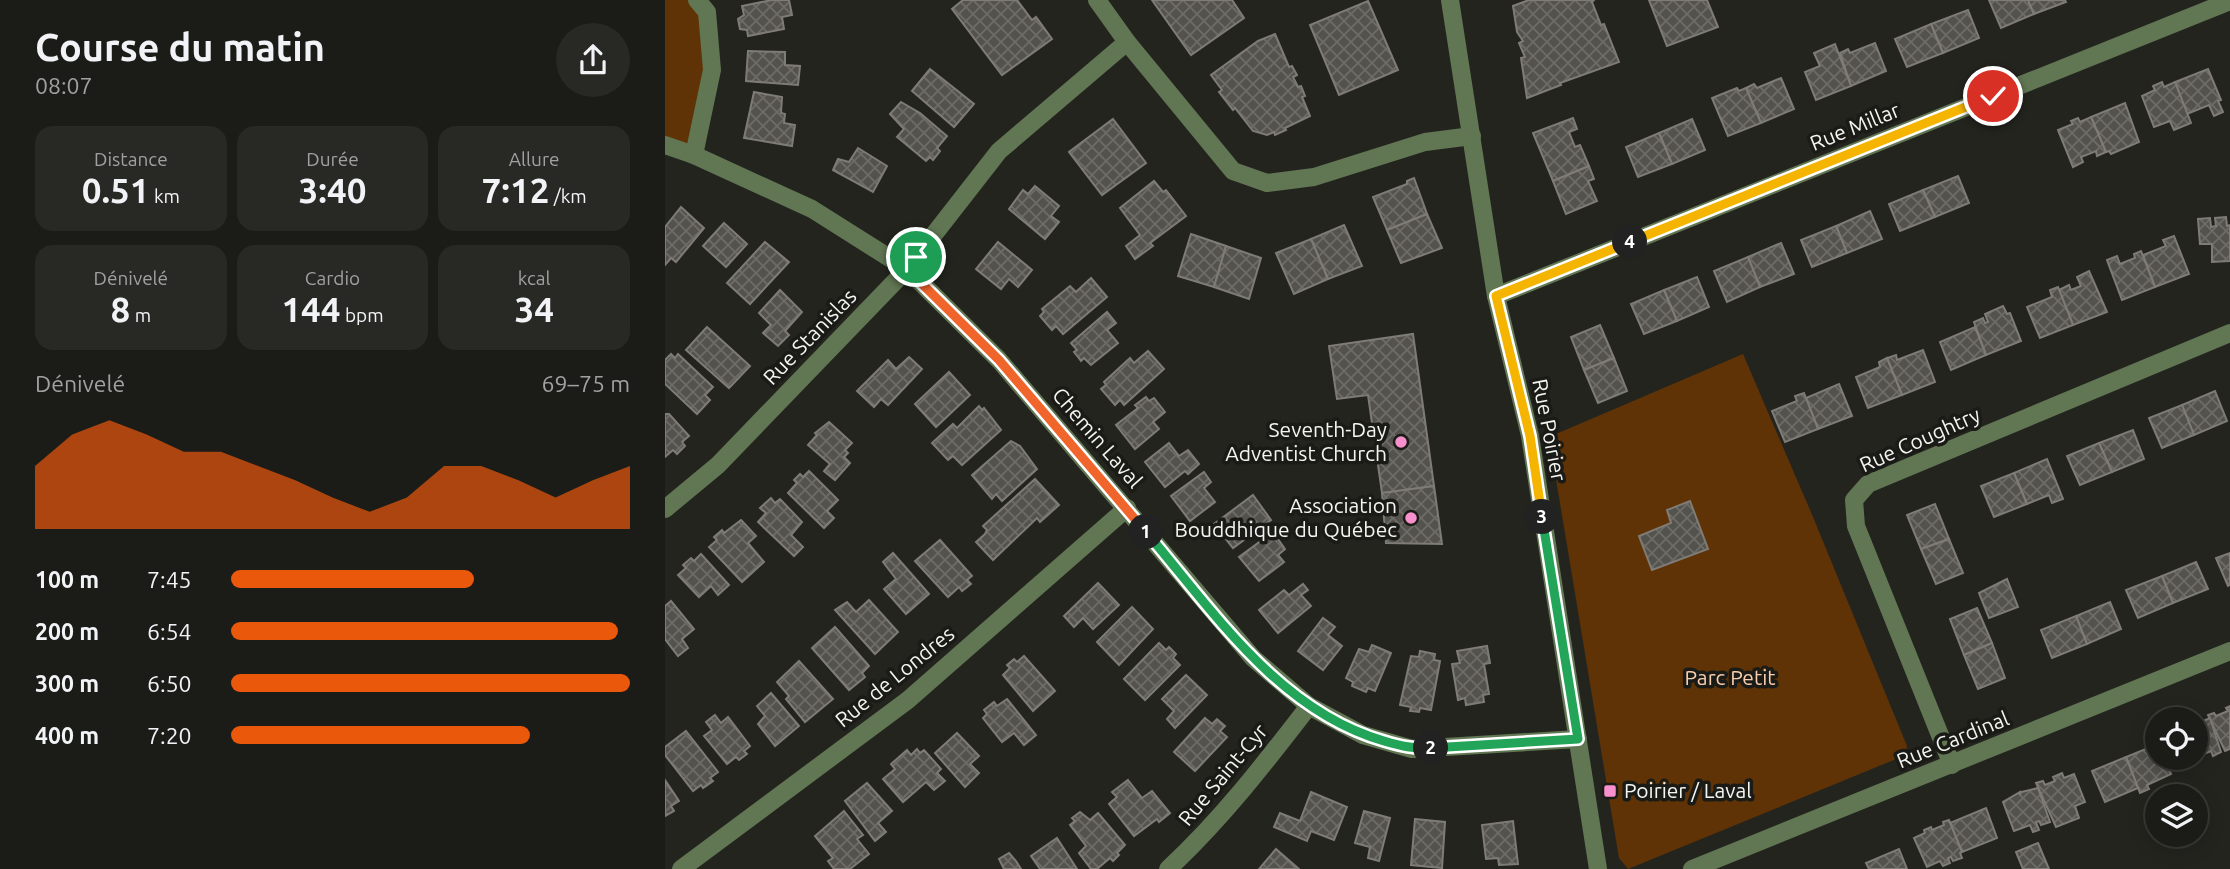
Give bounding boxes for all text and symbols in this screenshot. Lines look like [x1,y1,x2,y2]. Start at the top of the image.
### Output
button: share [556,23,630,97]
text: Course du matin [35,26,325,68]
pin [1963,66,2023,126]
text: 08:07 [35,73,93,98]
icon: check [1974,77,2012,115]
street label: Rue Millar [1806,97,1903,155]
text: Distance [94,148,168,170]
text: Durée [306,148,359,170]
text: Allure [509,148,560,170]
text: 0.51 [82,170,150,210]
text: 3:40 [299,170,366,210]
text: 7:12 [482,170,549,210]
text: km [150,185,180,207]
text: /km [549,185,587,207]
pin: 4 [1613,224,1647,260]
pin [886,227,946,287]
text: 4 [1624,230,1635,252]
icon: arrive [897,238,935,276]
text: Dénivelé [94,267,168,289]
text: Cardio [305,267,360,289]
text: kcal [518,267,551,289]
street label: Rue Stanislas [758,284,861,389]
text: 8 [111,289,130,329]
text: 144 [281,289,341,329]
text: 34 [514,289,554,329]
text: m [130,304,151,326]
text: bpm [341,304,384,326]
text: Dénivelé [35,371,125,396]
text: 69–75 m [542,371,630,396]
street label: Rue Poirier [1528,377,1572,483]
street label: Chemin Laval [1048,382,1148,492]
street label: Rue Coughtry [1856,402,1984,476]
place label: Seventh-Day Adventist Church [1225,417,1387,465]
marker: Seventh-Day Adventist Church [1393,434,1409,450]
place label: Association Bouddhique du Québec [1174,493,1397,541]
pin: 3 [1525,500,1559,534]
text: 3 [1536,505,1547,527]
marker: Association Bouddhique du Québec [1403,510,1419,526]
pin: 1 [1128,514,1163,550]
text: 1 [1140,520,1151,542]
text: 100 m [35,567,99,592]
text: 7:45 [147,567,192,592]
text: 200 m [35,619,99,644]
text: 6:54 [147,619,192,644]
street label: Rue de Londres [830,621,959,732]
park label: Parc Petit [1684,665,1776,689]
text: 300 m [35,671,99,696]
text: 6:50 [147,671,192,696]
street label: Rue Cardinal [1893,706,2012,772]
map controls [2145,707,2208,847]
button: locate [2145,707,2208,770]
street label: Rue Saint-Cyr [1173,719,1272,830]
text: 400 m [35,723,99,748]
text: 7:20 [147,723,192,748]
pin: 2 [1413,730,1449,766]
text: 2 [1425,736,1436,758]
place label: Poirier / Laval [1624,778,1752,802]
marker: Poirier / Laval [1602,783,1618,799]
button: layers [2145,784,2208,847]

